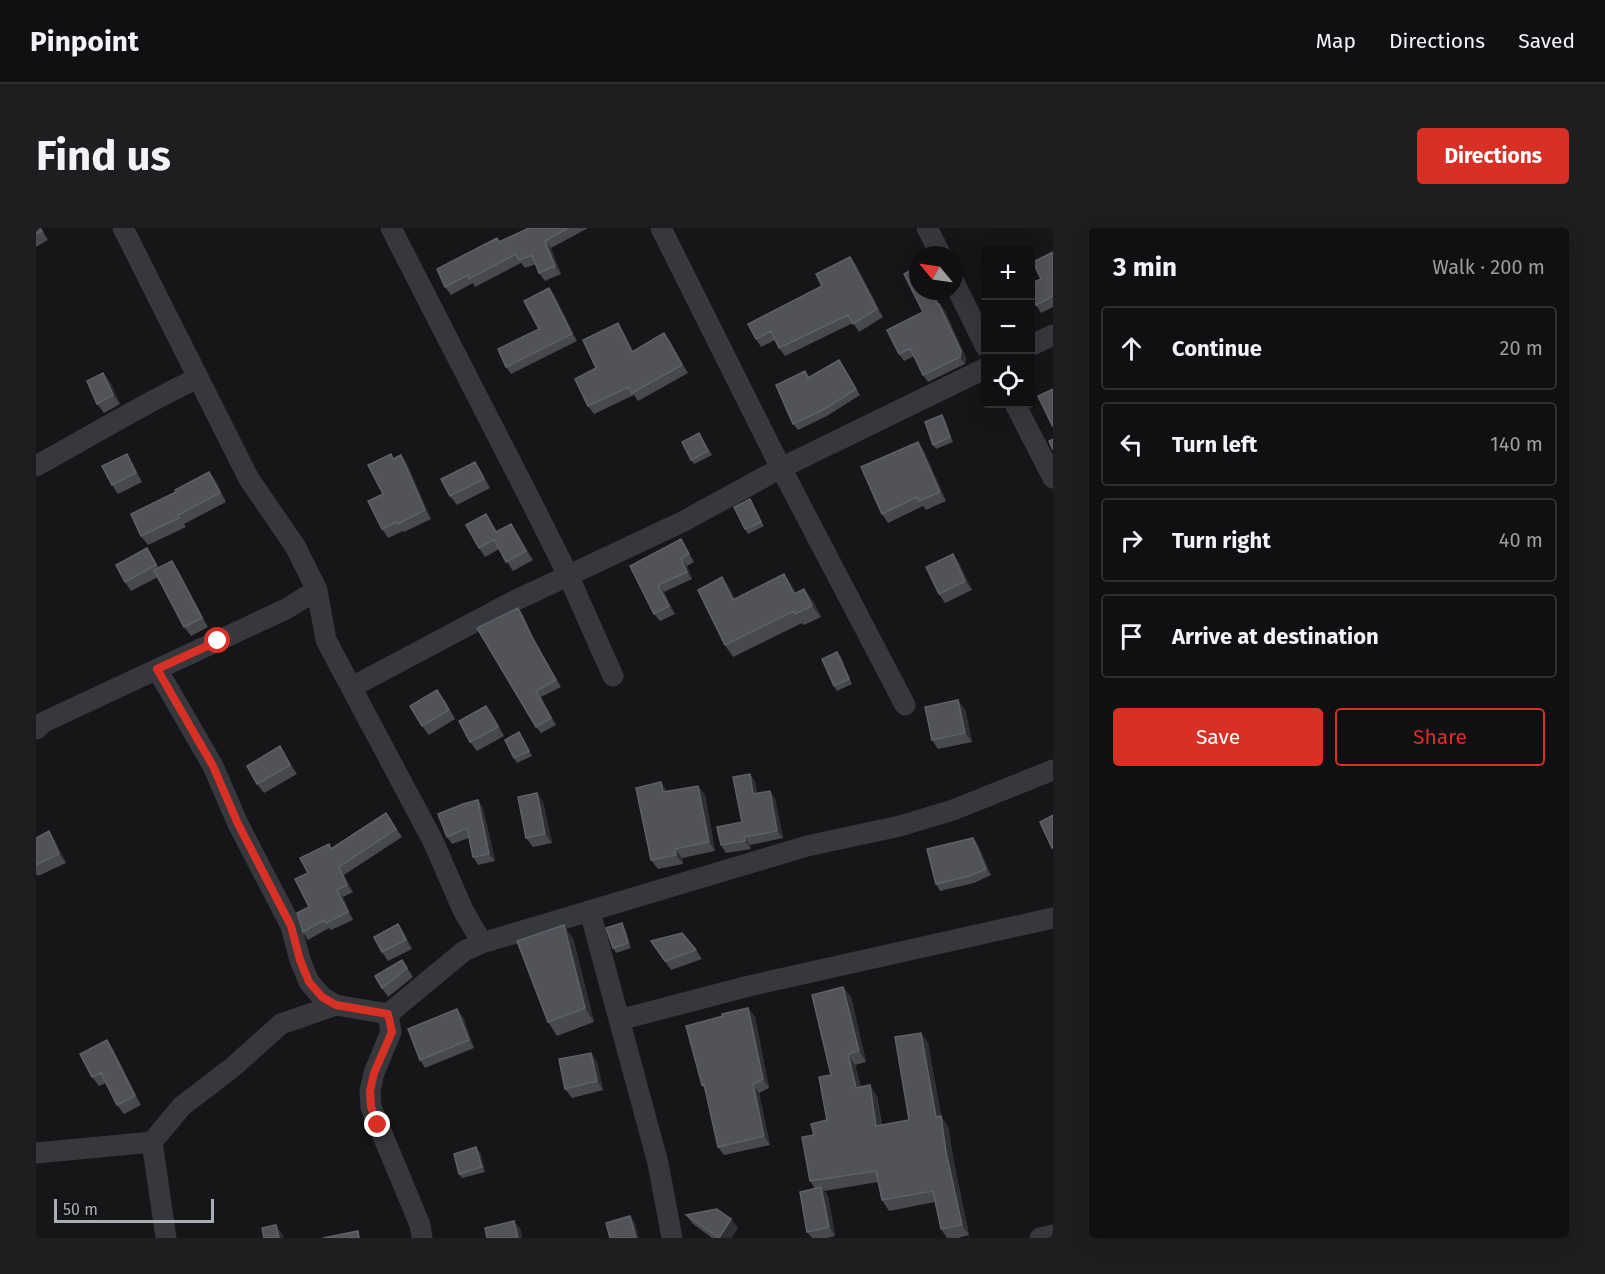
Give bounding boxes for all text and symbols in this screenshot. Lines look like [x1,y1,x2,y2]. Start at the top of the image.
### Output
text: Pinpoint [30,25,139,58]
text: Map [1316,28,1356,54]
text: Directions [1389,28,1485,54]
text: Saved [1518,28,1575,54]
button: Directions [1417,128,1569,184]
text: Find us [36,131,171,181]
north arrow [909,246,963,300]
map controls [981,246,1035,408]
button: + [981,246,1035,300]
text: 3 min [1113,252,1177,283]
text: Walk · 200 m [1432,255,1545,279]
button: − [981,300,1035,354]
icon: ahead [1115,332,1148,365]
text: Continue [1172,335,1262,362]
text: 20 m [1500,336,1543,360]
button: locate [981,354,1035,408]
icon: left [1115,428,1148,461]
text: Turn left [1172,431,1257,458]
text: 140 m [1490,432,1543,456]
icon: right [1115,524,1148,557]
text: Turn right [1172,527,1271,554]
text: 40 m [1499,528,1543,552]
icon: arrive [1115,620,1148,653]
text: Arrive at destination [1172,623,1379,650]
route start [204,627,230,653]
button: Save [1113,708,1323,766]
button: Share [1335,708,1545,766]
route end [364,1111,390,1137]
scale bar [54,1196,214,1224]
text: 50 m [63,1200,98,1219]

